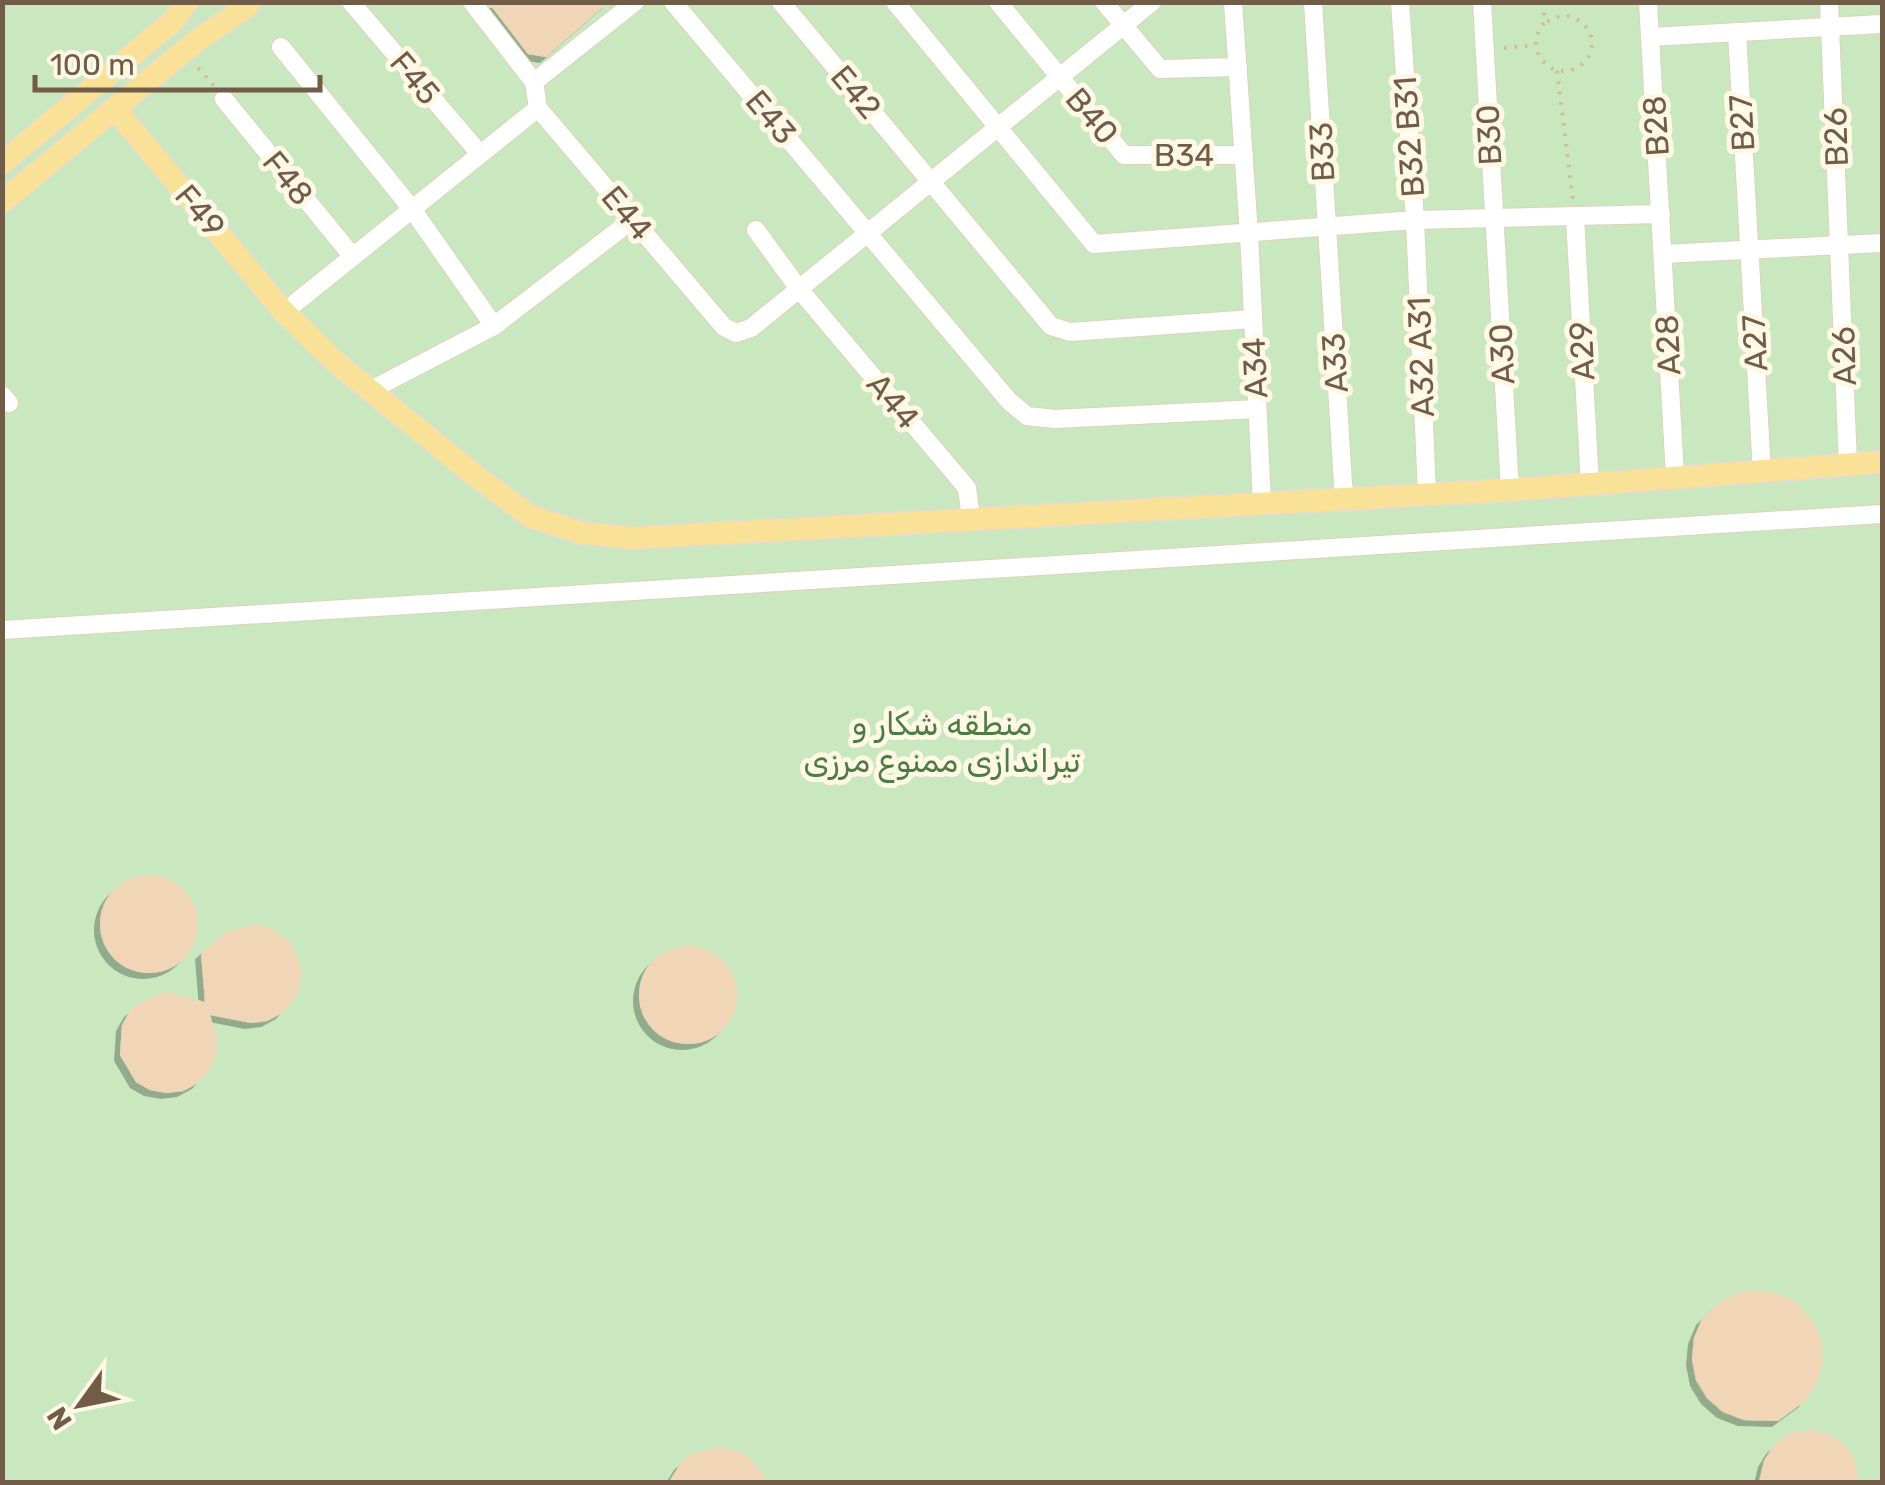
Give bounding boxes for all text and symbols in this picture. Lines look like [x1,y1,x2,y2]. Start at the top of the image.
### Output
scale bar [35,30,320,92]
street label: F45 [382,44,448,112]
text: 100 m [50,47,135,83]
street label: E42 [823,58,889,126]
street label: B32 B31 [1386,75,1432,199]
street label: B40 [1058,80,1126,152]
street label: E43 [738,82,804,152]
street label: B28 [1635,94,1677,158]
street label: B27 [1722,94,1762,152]
street label: B30 [1468,104,1510,166]
street label: B26 [1816,107,1856,167]
street label: B33 [1301,121,1343,183]
street label: B34 [1154,136,1214,174]
street label: F48 [255,143,321,213]
street label: F49 [167,177,233,245]
street label: E44 [594,178,660,248]
street label: A32 A31 [1400,296,1442,418]
street label: A28 [1647,314,1689,376]
street label: A27 [1735,314,1775,372]
street label: A29 [1561,320,1603,382]
street label: A30 [1481,323,1523,385]
street label: A26 [1824,326,1864,386]
street label: A33 [1314,332,1356,394]
street label: A34 [1234,337,1276,399]
street label: A44 [859,365,927,437]
park label: منطقه شکار و تیراندازی ممنوع مرزی [803,705,1081,783]
north arrow [30,1355,130,1455]
text: N [40,1401,79,1436]

